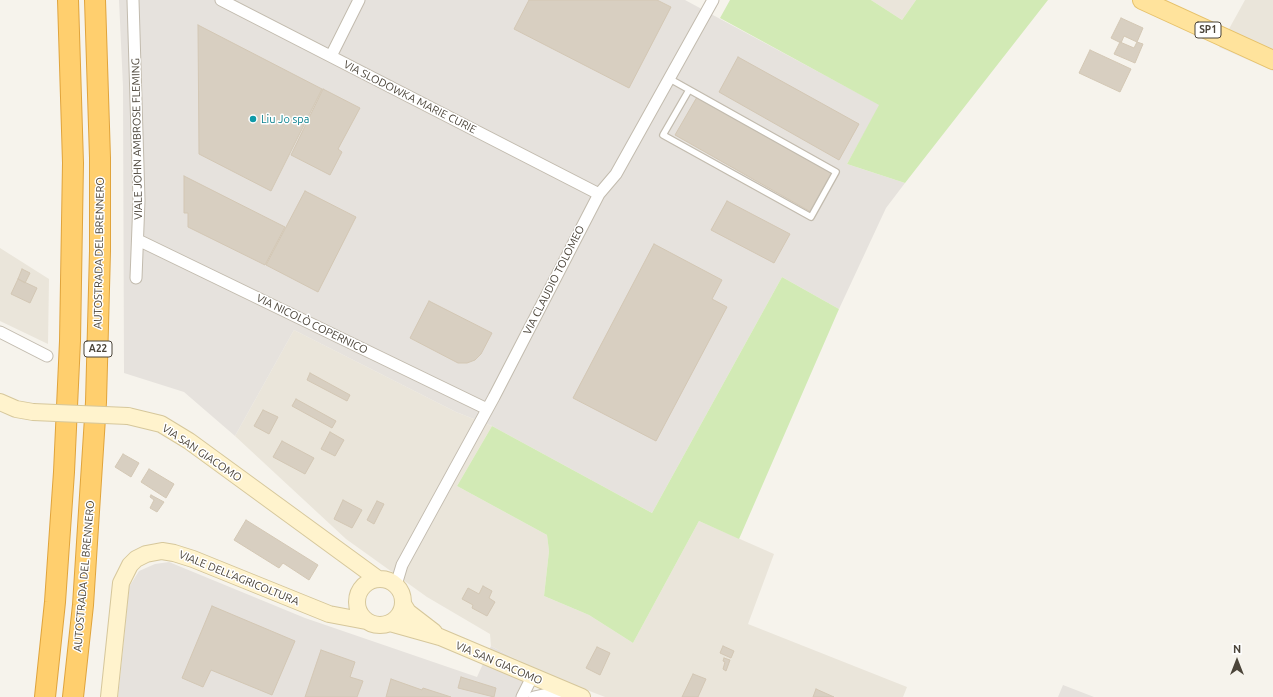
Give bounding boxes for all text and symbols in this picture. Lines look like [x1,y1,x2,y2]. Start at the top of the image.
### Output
road number: SP1 [1195,22,1221,38]
street label: VIALE JOHN AMBROSE FLEMING [129,58,145,220]
street label: VIA SLODOWKA MARIE CURIE [341,58,479,136]
place label: Liu Jo spa [261,112,309,126]
marker: Liu Jo spa [248,114,258,124]
street label: AUTOSTRADA DEL BRENNERO [91,177,107,329]
street label: VIA CLAUDIO TOLOMEO [521,223,587,337]
street label: VIA NICOLÒ COPERNICO [254,291,370,357]
road number: A22 [84,341,112,357]
street label: VIA SAN GIACOMO [160,421,244,485]
street label: AUTOSTRADA DEL BRENNERO [71,500,97,652]
street label: VIALE DELL'AGRICOLTURA [177,548,301,608]
street label: VIA SAN GIACOMO [454,639,544,687]
north arrow [1217,641,1257,681]
text: N [1233,643,1241,655]

